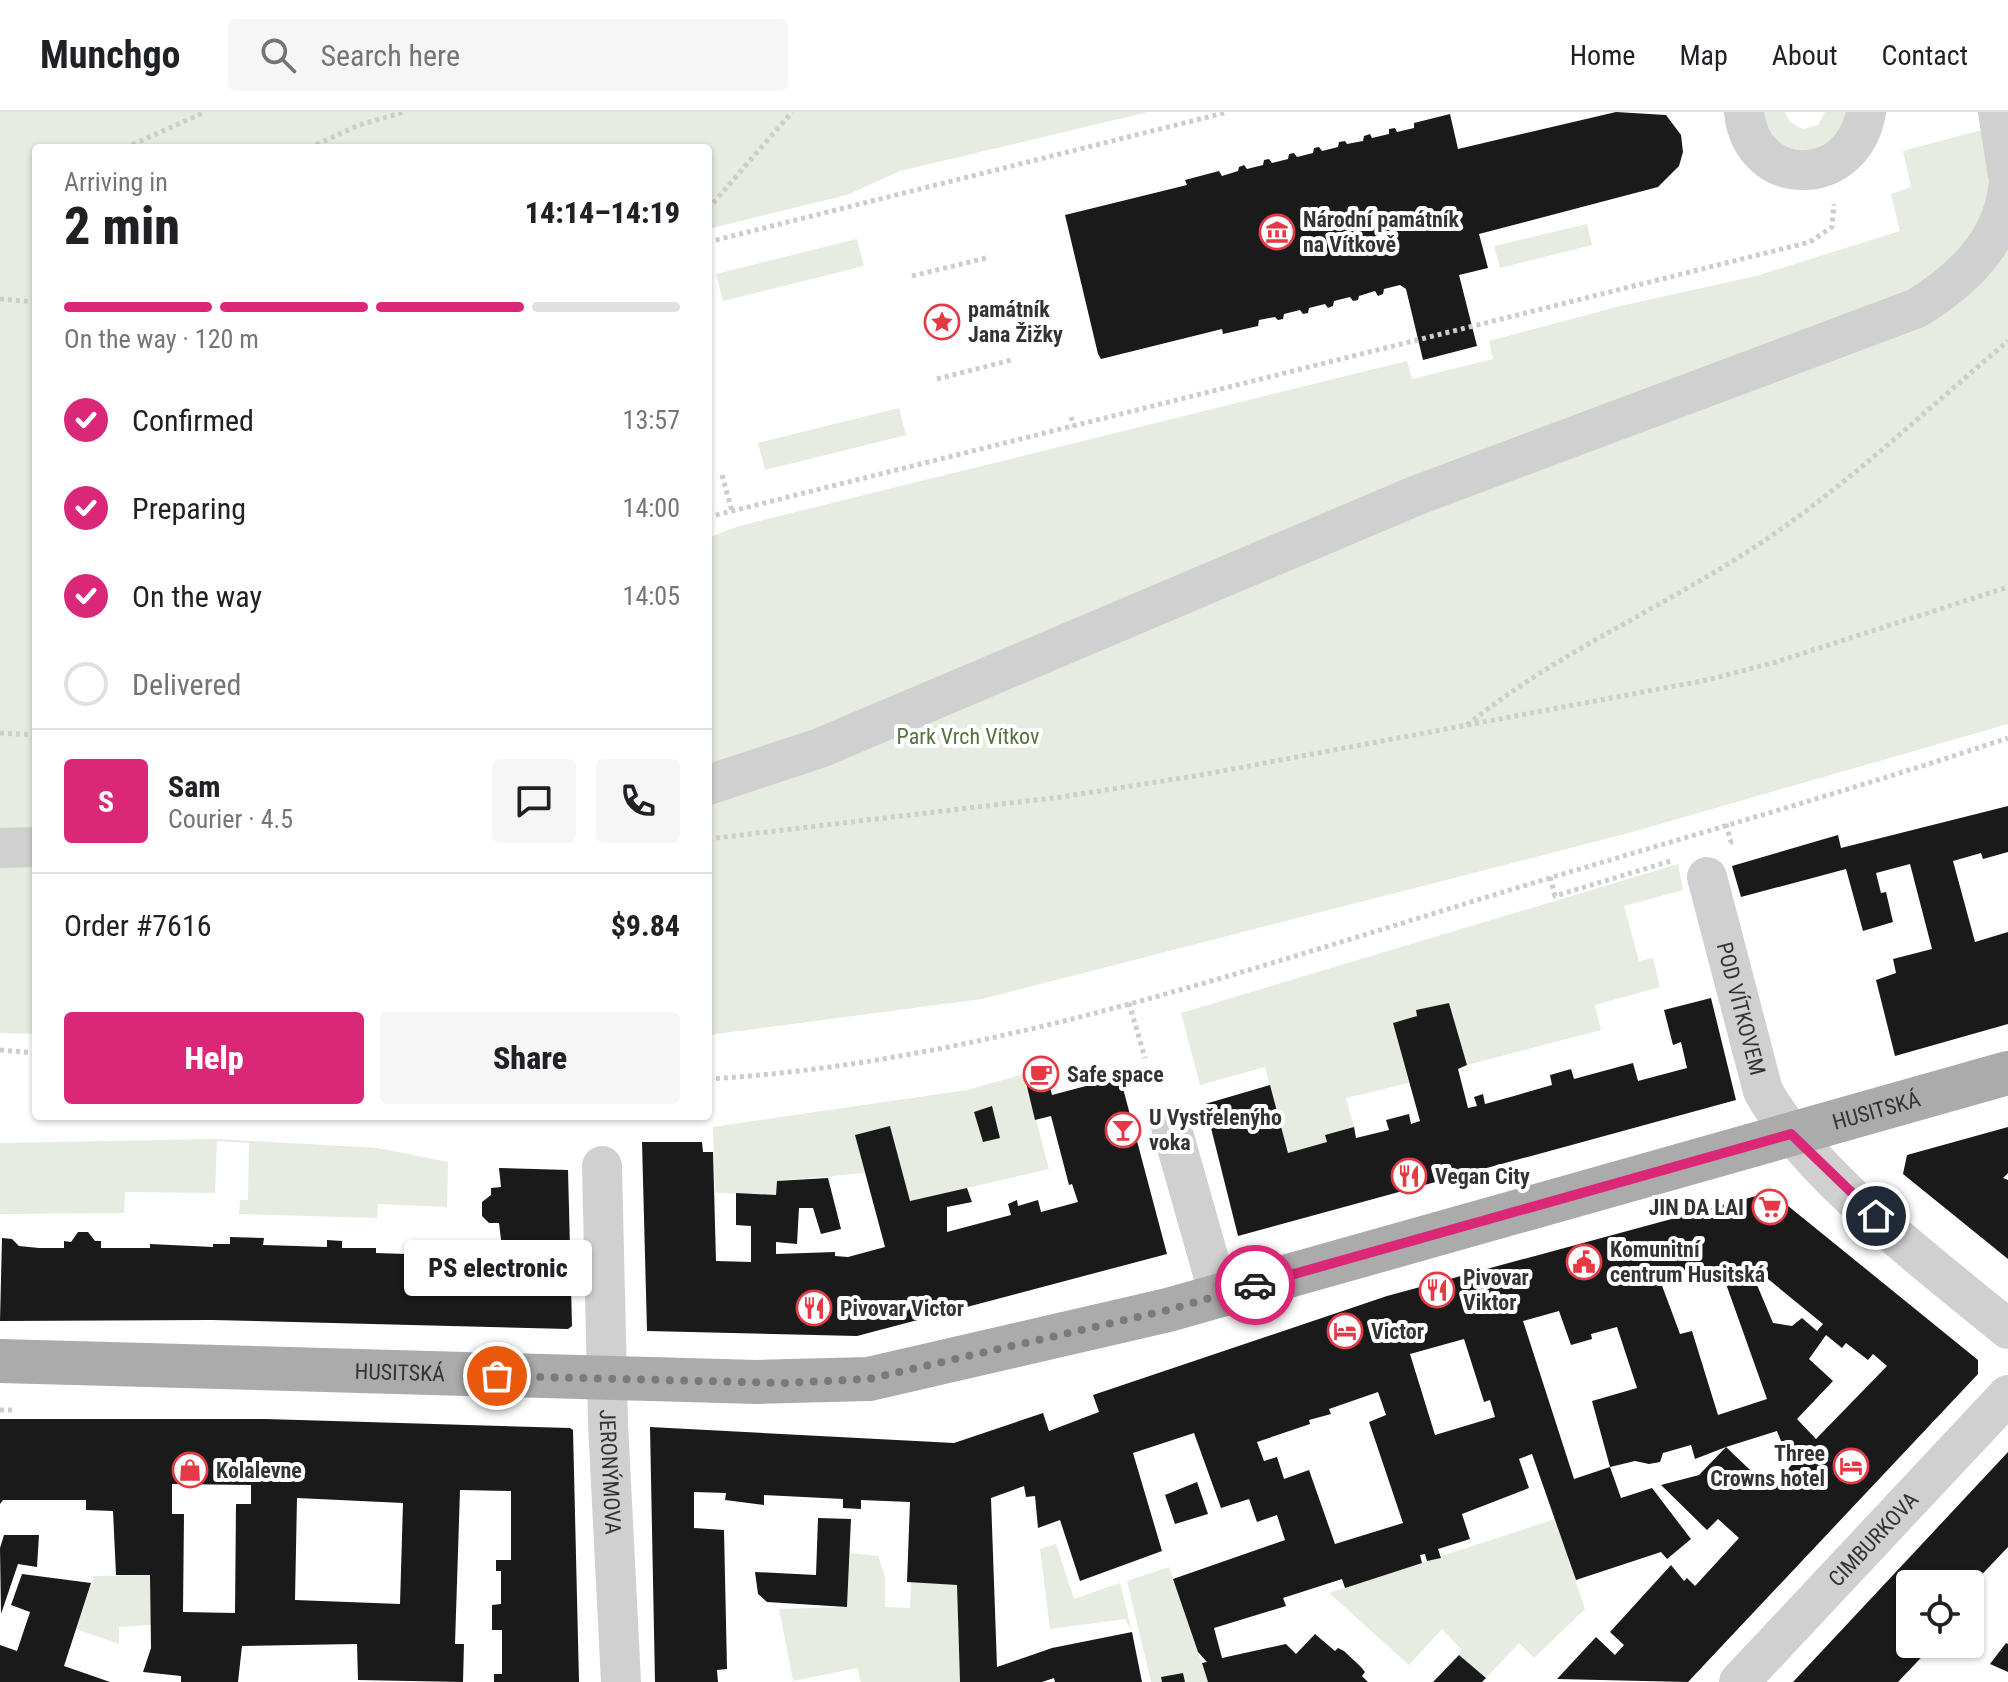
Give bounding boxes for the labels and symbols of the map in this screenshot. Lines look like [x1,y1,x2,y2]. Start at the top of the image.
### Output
place label: Národní památník na Vítkově [1303,207,1460,257]
museum icon: Národní památník na Vítkově [1258,213,1296,251]
place label: památník Jana Žižky [968,297,1063,347]
place icon: památník Jana Žižky [923,303,961,341]
park label: Park Vrch Vítkov [897,724,1039,749]
street label: POD VÍTKOVEM [1712,939,1770,1078]
cafe icon: Safe space [1022,1055,1060,1093]
place label: Safe space [1067,1062,1164,1087]
street label: HUSITSKÁ [1830,1086,1923,1135]
place label: U Vystřelenýho voka [1149,1105,1282,1155]
bar icon: U Vystřelenýho voka [1104,1111,1142,1149]
restaurant icon: Vegan City [1390,1157,1428,1195]
place label: Vegan City [1435,1164,1530,1189]
pin [1842,1182,1910,1250]
supermarket icon: JIN DA LAI [1751,1188,1789,1226]
place label: JIN DA LAI [1649,1195,1744,1220]
place label: Komunitní centrum Husitská [1610,1237,1765,1287]
callout: PS electronic [403,1240,591,1296]
public building icon: Komunitní centrum Husitská [1565,1243,1603,1281]
courier [1215,1245,1295,1325]
place label: Pivovar Viktor [1463,1265,1529,1315]
restaurant icon: Pivovar Viktor [1418,1271,1456,1309]
restaurant icon: Pivovar Victor [795,1289,833,1327]
place label: Pivovar Victor [840,1296,964,1321]
hotel icon: Victor [1326,1312,1364,1350]
place label: Victor [1371,1319,1424,1344]
pin [463,1342,531,1410]
street label: HUSITSKÁ [354,1359,445,1386]
street label: JERONÝMOVA [595,1409,626,1535]
place label: Three Crowns hotel [1710,1441,1825,1491]
hotel icon: Three Crowns hotel [1832,1447,1870,1485]
shop icon: Kolalevne [171,1451,209,1489]
place label: Kolalevne [216,1458,302,1483]
street label: CIMBURKOVA [1823,1487,1924,1592]

